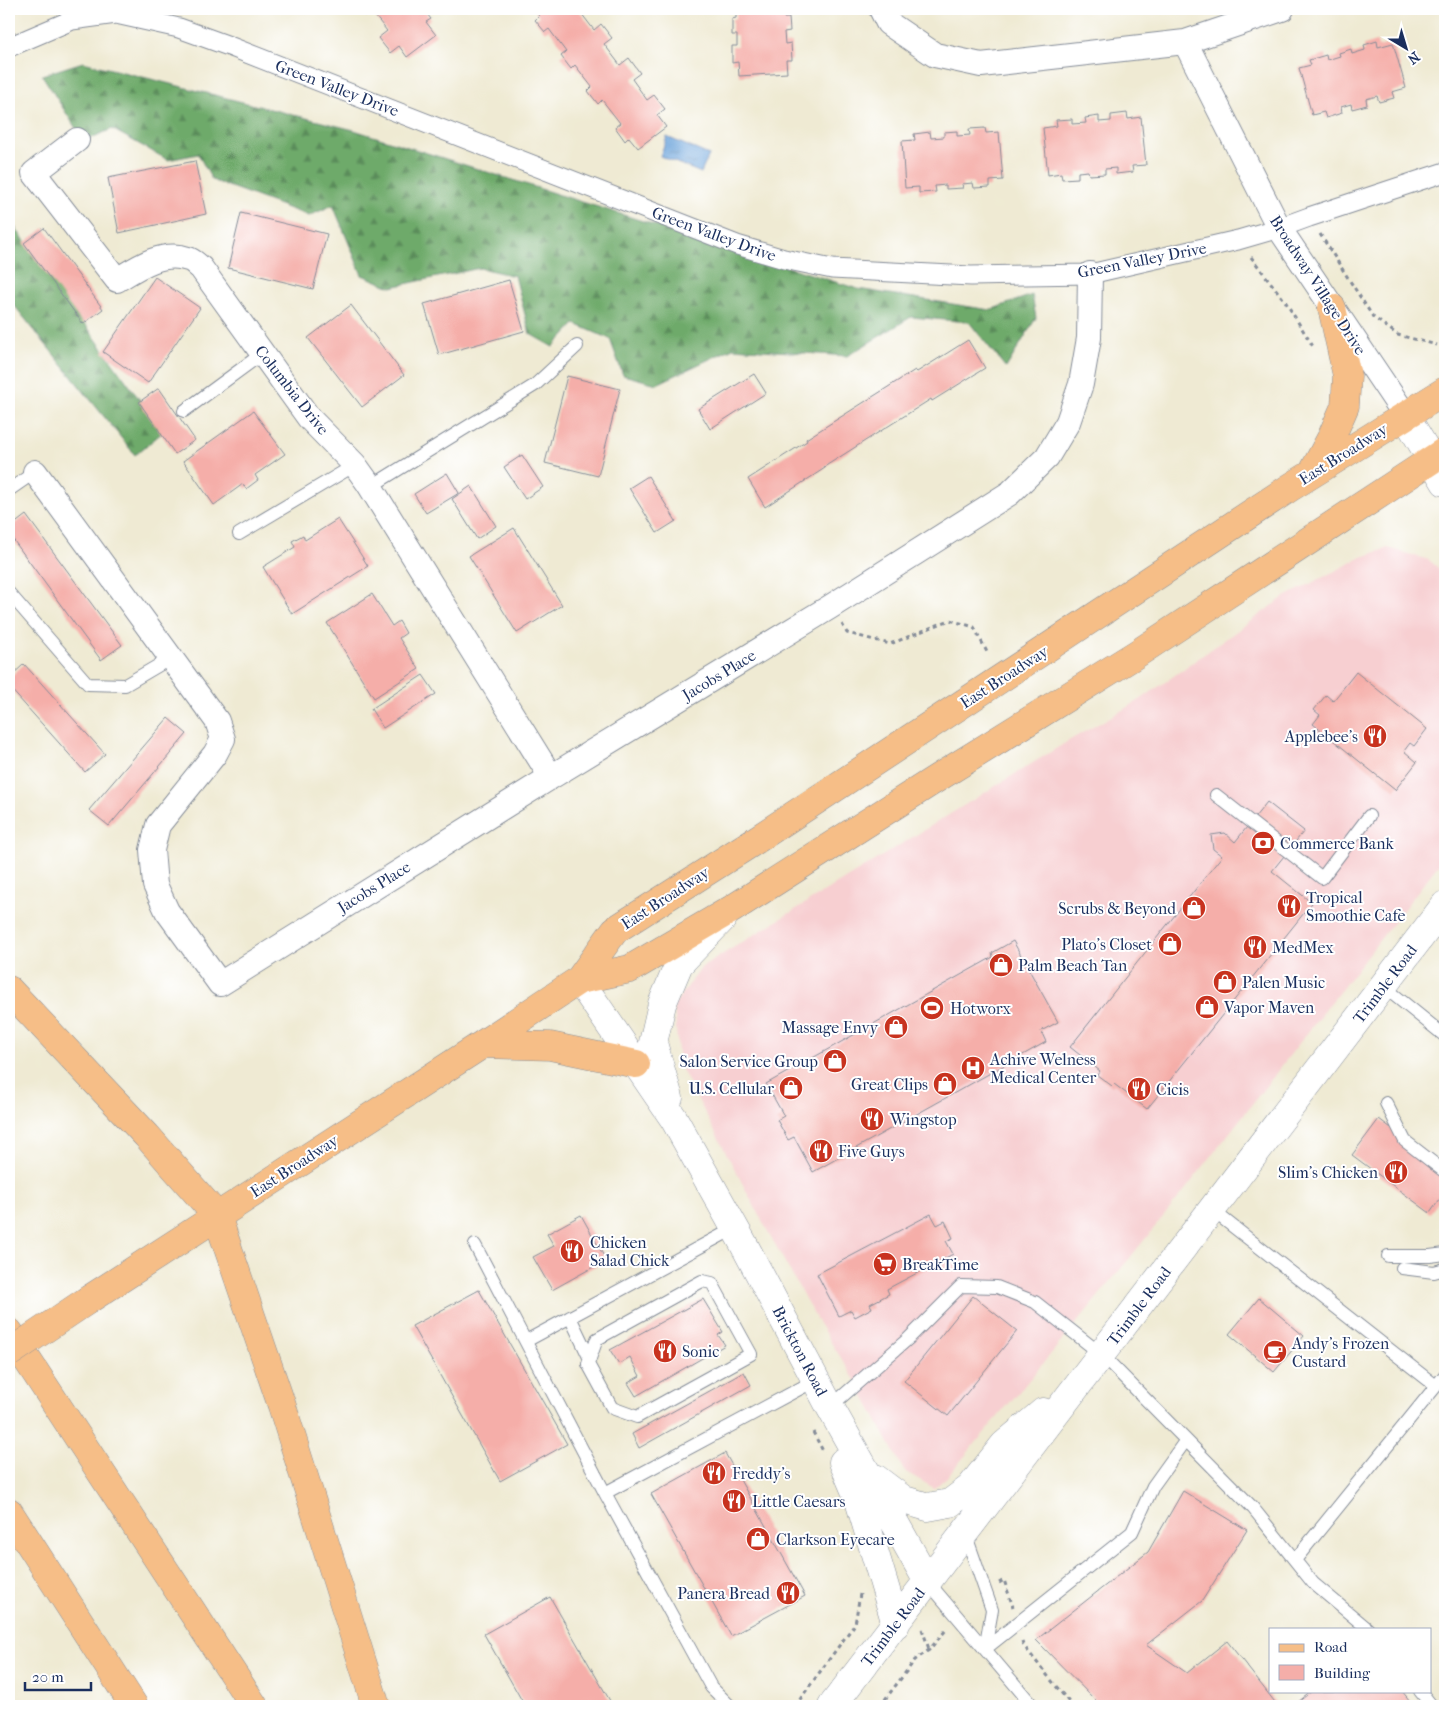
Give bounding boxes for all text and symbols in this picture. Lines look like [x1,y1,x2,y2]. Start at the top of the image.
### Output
north arrow [1382,22,1432,72]
text: N [1404,48,1423,68]
street label: Green Valley Drive [273,56,402,120]
street label: Green Valley Drive [649,203,779,265]
street label: Broadway Village Drive [1266,212,1370,358]
street label: Green Valley Drive [1076,238,1208,282]
street label: Columbia Drive [251,341,333,439]
street label: East Broadway [1295,419,1391,489]
street label: East Broadway [957,641,1052,712]
street label: Jacobs Place [677,646,759,705]
restaurant icon: Applebee's [1362,723,1388,749]
place label: Applebee's [1284,727,1358,746]
bank icon: Commerce Bank [1250,830,1276,856]
place label: Commerce Bank [1280,834,1395,853]
street label: Jacobs Place [332,857,414,918]
street label: East Broadway [618,862,713,933]
place label: Tropical Smoothie Cafe [1306,888,1406,925]
restaurant icon: Tropical Smoothie Cafe [1276,893,1302,919]
shop icon: Scrubs & Beyond [1181,895,1207,921]
place label: Scrubs & Beyond [1058,899,1176,918]
shop icon: Plato's Closet [1157,931,1183,957]
restaurant icon: MedMex [1242,934,1268,960]
place label: Plato's Closet [1061,935,1152,954]
place label: MedMex [1272,938,1334,957]
street label: Trimble Road [1349,941,1421,1027]
shop icon: Palm Beach Tan [988,952,1014,978]
place label: Palm Beach Tan [1018,956,1128,975]
shop icon: Palen Music [1212,969,1238,995]
place label: Palen Music [1242,973,1325,992]
shop icon: Vapor Maven [1194,994,1220,1020]
sports icon: Hotworx [919,995,945,1021]
place label: Vapor Maven [1223,998,1315,1017]
place label: Hotworx [950,999,1012,1018]
shop icon: Massage Envy [883,1014,909,1040]
place label: Massage Envy [782,1018,878,1037]
shop icon: Salon Service Group [822,1048,848,1074]
place label: Achive Welness Medical Center [989,1050,1096,1087]
place label: Salon Service Group [680,1052,818,1071]
hospital icon: Achive Welness Medical Center [960,1055,986,1081]
shop icon: Great Clips [932,1071,958,1097]
shop icon: U.S. Cellular [778,1075,804,1101]
place label: Great Clips [851,1075,928,1094]
restaurant icon: Cicis [1126,1076,1152,1102]
place label: U.S. Cellular [689,1079,774,1098]
place label: Cicis [1156,1080,1189,1099]
restaurant icon: Wingstop [859,1106,885,1132]
place label: Wingstop [889,1110,957,1129]
street label: East Broadway [247,1130,342,1201]
restaurant icon: Five Guys [808,1138,834,1164]
place label: Five Guys [838,1142,905,1161]
restaurant icon: Slim's Chicken [1383,1159,1409,1185]
place label: Slim's Chicken [1278,1163,1379,1182]
place label: Chicken Salad Chick [590,1233,670,1270]
restaurant icon: Chicken Salad Chick [559,1238,585,1264]
supermarket icon: BreakTime [872,1251,898,1277]
place label: BreakTime [902,1255,979,1274]
street label: Trimble Road [1103,1263,1175,1349]
street label: Brickton Road [768,1303,832,1399]
place label: Andy's Frozen Custard [1291,1334,1390,1371]
restaurant icon: Sonic [652,1338,678,1364]
cafe icon: Andy's Frozen Custard [1262,1339,1288,1365]
place label: Sonic [682,1342,719,1361]
restaurant icon: Freddy's [701,1460,727,1486]
place label: Freddy's [732,1464,791,1483]
restaurant icon: Little Caesars [721,1488,747,1514]
place label: Little Caesars [752,1492,846,1511]
shop icon: Clarkson Eyecare [745,1526,771,1552]
place label: Clarkson Eyecare [776,1530,895,1549]
restaurant icon: Panera Bread [775,1580,801,1606]
place label: Panera Bread [677,1584,770,1603]
street label: Trimble Road [857,1584,929,1670]
legend [1269,1628,1432,1692]
text: Road [1314,1638,1348,1656]
scale bar [25,1660,91,1692]
text: Building [1314,1664,1371,1682]
text: 20 m [32,1668,64,1686]

